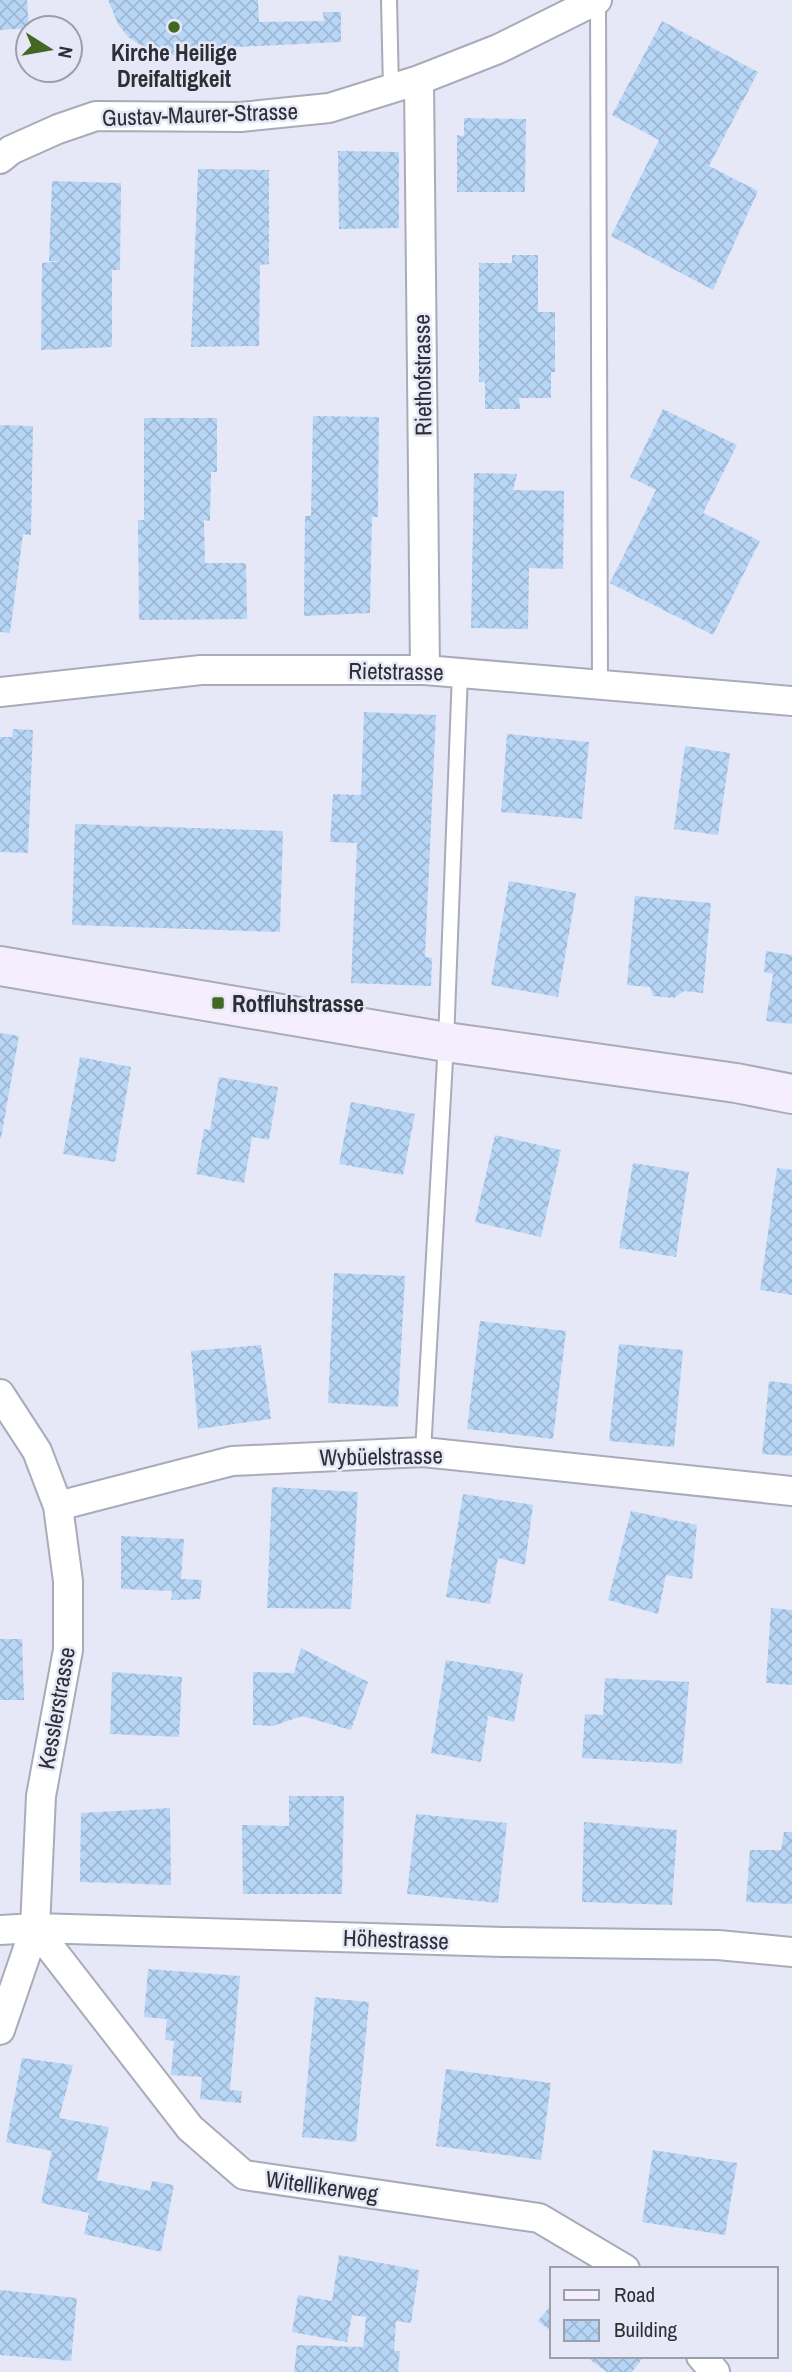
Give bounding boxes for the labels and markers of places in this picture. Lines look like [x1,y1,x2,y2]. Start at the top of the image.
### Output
marker: Kirche Heilige Dreifaltigkeit [166,19,182,35]
place label: Kirche Heilige Dreifaltigkeit [111,37,237,94]
place label: Rotfluhstrasse [232,988,364,1019]
marker: Rotfluhstrasse [210,995,226,1011]

